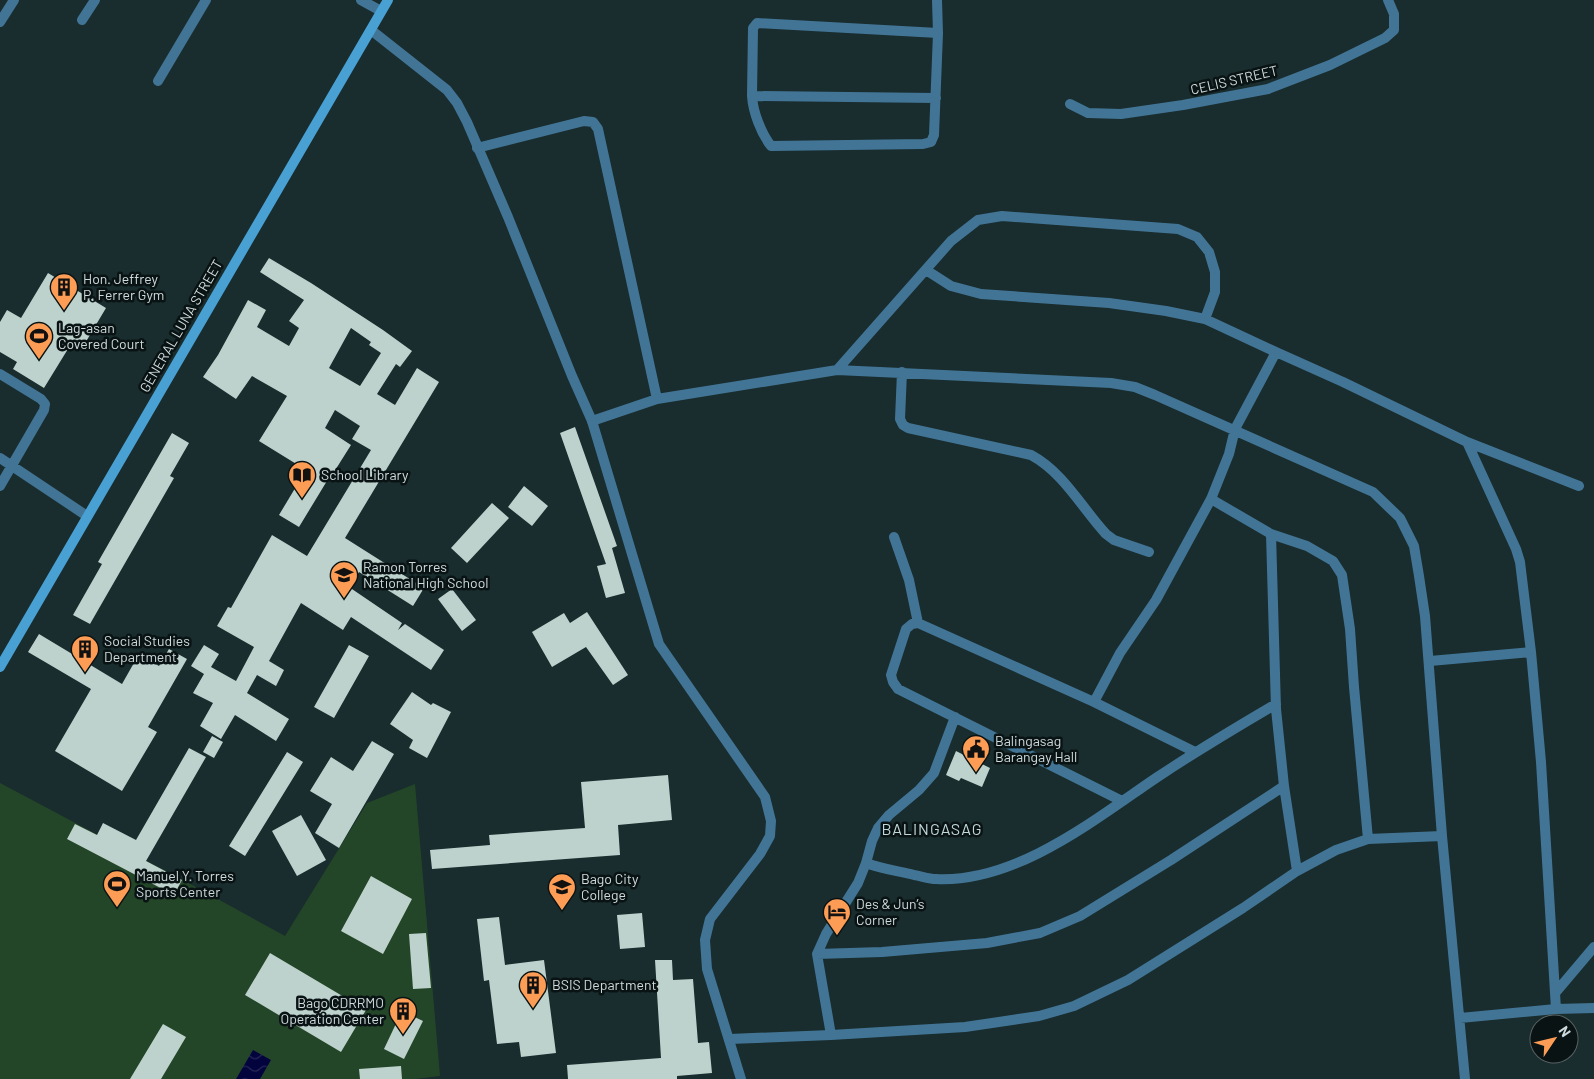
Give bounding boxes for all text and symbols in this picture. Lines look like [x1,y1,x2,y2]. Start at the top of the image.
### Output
street label: CELIS STREET [1189,61,1279,98]
street label: GENERAL LUNA STREET [136,256,226,395]
place label: Hon. Jeffrey P. Ferrer Gym [83,270,164,303]
building icon: Hon. Jeffrey P. Ferrer Gym [49,272,79,311]
place label: Lag-asan Covered Court [58,319,145,352]
sports icon: Lag-asan Covered Court [24,321,54,360]
library icon: School Library [287,460,317,499]
place label: School Library [321,466,409,483]
place label: Ramon Torres National High School [363,558,489,591]
school or university icon: Ramon Torres National High School [329,560,359,599]
place label: Social Studies Department [104,632,190,665]
building icon: Social Studies Department [70,634,100,673]
place label: Balingasag Barangay Hall [995,732,1077,765]
public building icon: Balingasag Barangay Hall [961,734,991,773]
district label: BALINGASAG [881,819,983,838]
place label: Manuel Y. Torres Sports Center [136,867,234,900]
sports icon: Manuel Y. Torres Sports Center [102,869,132,908]
place label: Bago City College [581,870,639,903]
school or university icon: Bago City College [547,872,577,911]
place label: Des & Jun’s Corner [856,895,925,928]
hotel icon: Des & Jun’s Corner [822,897,852,936]
building icon: BSIS Department [518,970,548,1009]
place label: BSIS Department [552,976,657,993]
place label: Bago CDRRMO Operation Center [280,994,384,1027]
building icon: Bago CDRRMO Operation Center [388,996,418,1035]
north arrow [1529,1014,1579,1064]
text: N [1555,1023,1575,1040]

